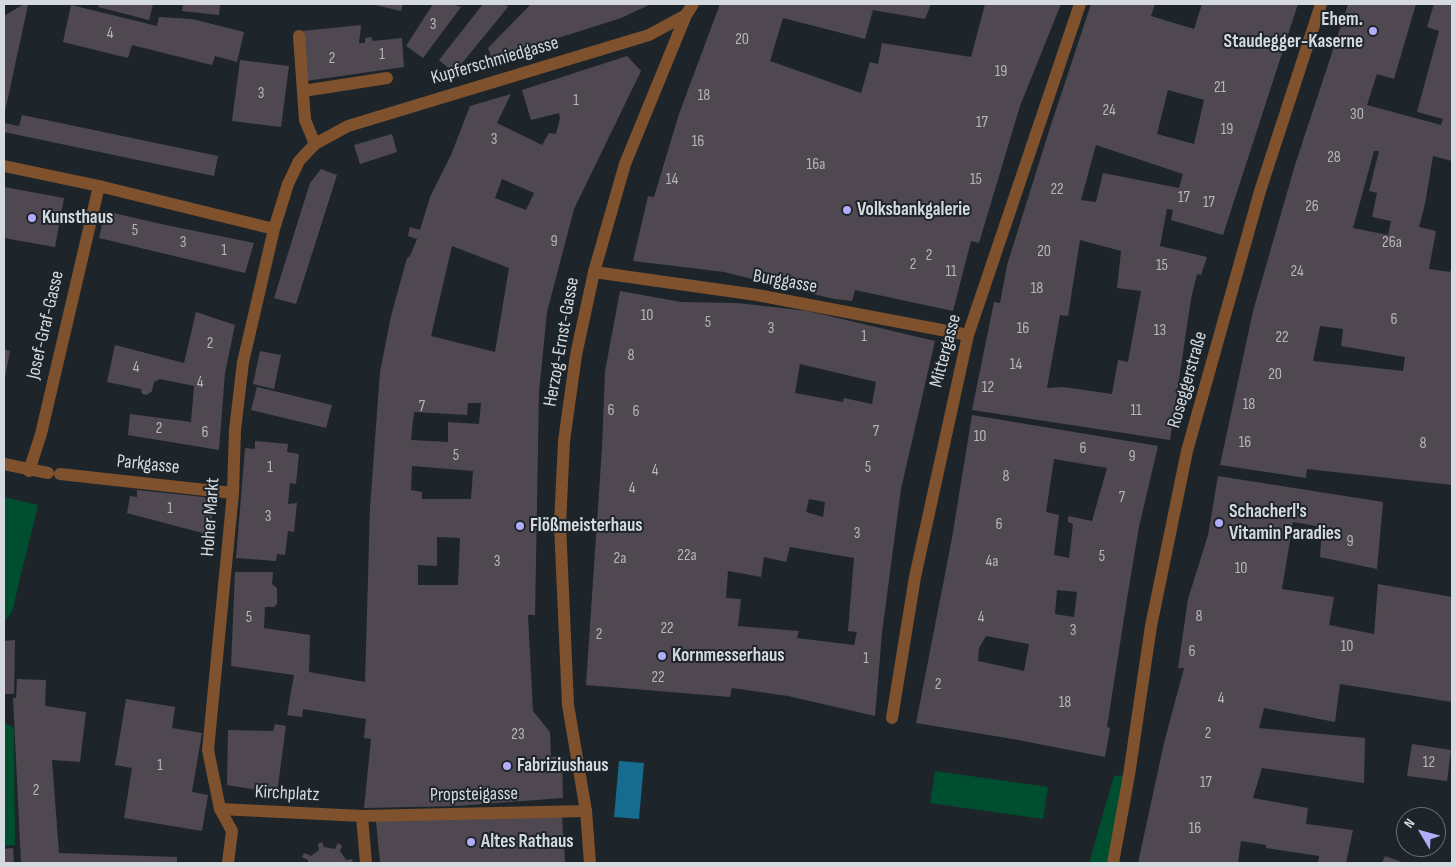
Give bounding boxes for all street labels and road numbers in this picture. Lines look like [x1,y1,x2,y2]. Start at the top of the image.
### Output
street label: Kupferschmiedgasse [429,32,561,90]
street label: Burggasse [751,265,819,299]
street label: Josef-Graf-Gasse [22,269,70,381]
street label: Herzog-Ernst-Gasse [539,276,585,408]
street label: Mittergasse [925,312,967,390]
street label: Roseggerstraße [1163,329,1213,431]
street label: Parkgasse [115,450,181,480]
street label: Hoher Markt [197,477,225,557]
street label: Kirchplatz [254,781,320,807]
street label: Propsteigasse [430,783,518,807]

